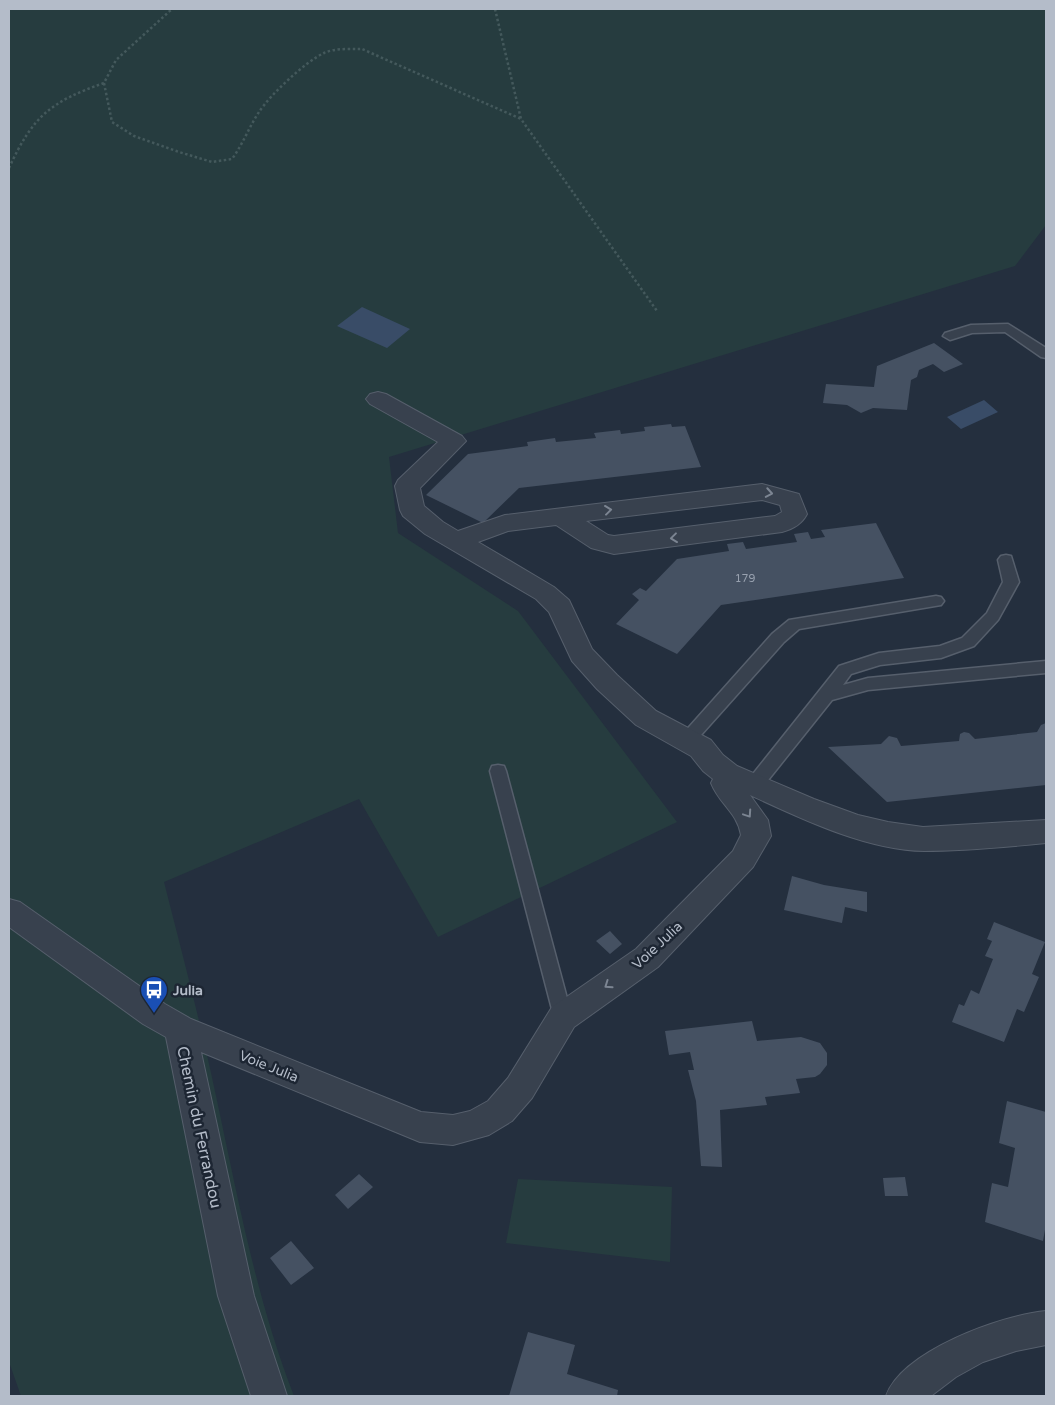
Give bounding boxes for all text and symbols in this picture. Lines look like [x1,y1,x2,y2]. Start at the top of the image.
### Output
one-way arrow [765,488,773,498]
one-way arrow [604,504,612,515]
one-way arrow [670,532,678,543]
house number: 179 [735,572,755,585]
one-way arrow [742,809,752,818]
street label: Voie Julia [629,918,686,973]
bus stop icon: Julia [139,975,169,1014]
one-way arrow [604,979,614,988]
place label: Julia [172,982,203,999]
street label: Chemin du Ferrandou [172,1044,226,1210]
street label: Voie Julia [237,1047,301,1086]

